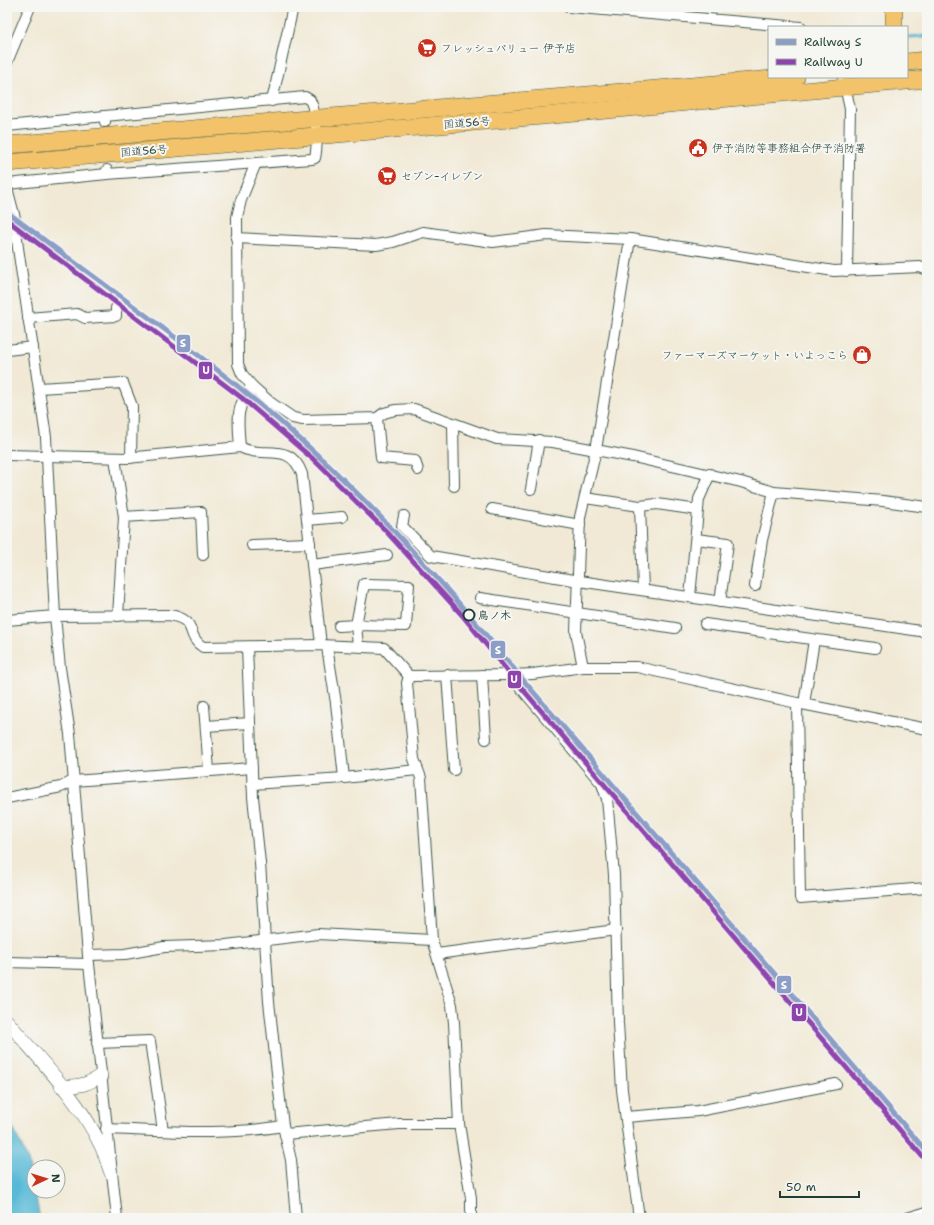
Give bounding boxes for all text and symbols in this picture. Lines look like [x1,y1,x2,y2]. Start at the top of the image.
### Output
legend [768,26,908,78]
text: Railway S [804,34,862,50]
supermarket icon: フレッシュバリュー 伊予店 [416,37,438,59]
place label: フレッシュバリュー 伊予店 [441,41,576,56]
text: Railway U [804,54,863,70]
street label: 国道56号 [443,113,491,133]
public building icon: 伊予消防等事務組合伊予消防署 [687,137,709,159]
street label: 国道56号 [120,141,168,161]
place label: 伊予消防等事務組合伊予消防署 [712,141,866,156]
supermarket icon: セブン-イレブン [376,165,398,187]
place label: セブン-イレブン [401,169,483,184]
line badge: S [176,334,191,353]
text: S [180,336,186,351]
shop icon: ファーマーズマーケット・いよっこら [851,344,873,366]
place label: ファーマーズマーケット・いよっこら [662,348,848,363]
line badge: U [198,361,213,380]
text: U [202,363,210,378]
marker: 鳥ノ木 [462,608,476,622]
place label: 鳥ノ木 [478,608,511,623]
line badge: S [490,640,506,659]
text: S [495,643,501,658]
line badge: U [507,670,522,689]
text: U [510,672,518,687]
line badge: S [776,975,792,994]
text: S [781,978,787,993]
line badge: U [791,1003,807,1022]
text: U [795,1005,803,1020]
north arrow [26,1159,66,1199]
text: N [48,1173,63,1183]
scale bar [780,1173,859,1199]
text: 50 m [786,1179,816,1195]

